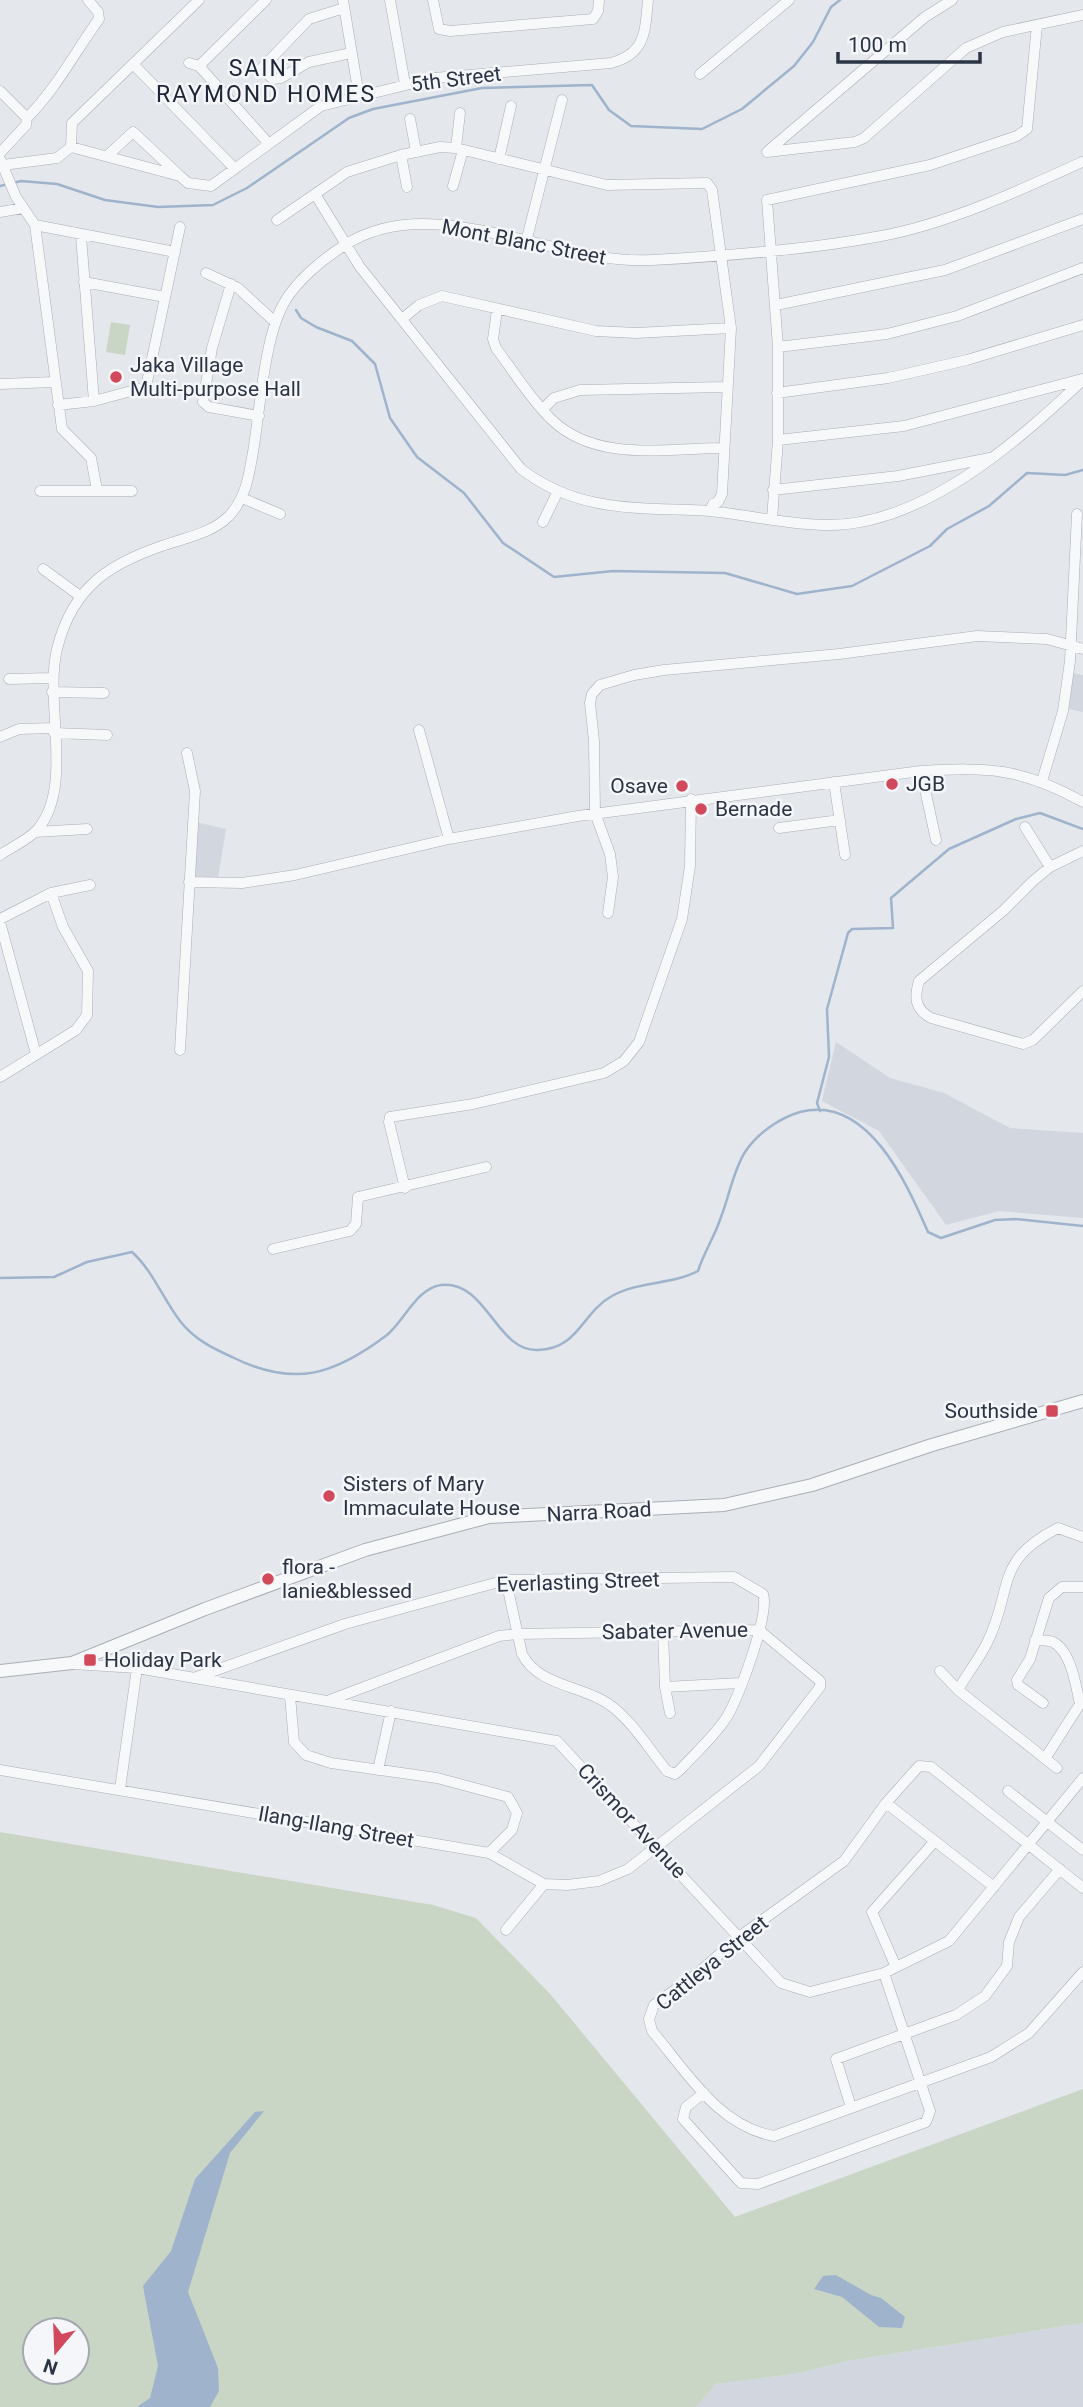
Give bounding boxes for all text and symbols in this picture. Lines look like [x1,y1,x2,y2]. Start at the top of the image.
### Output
scale bar [838,21,980,65]
text: 100 m [848,33,907,57]
district label: SAINT RAYMOND HOMES [156,55,376,108]
street label: 5th Street [409,62,503,96]
street label: Mont Blanc Street [440,214,608,270]
place label: Jaka Village Multi-purpose Hall [130,353,301,401]
marker: Jaka Village Multi-purpose Hall [108,369,124,385]
place label: JGB [906,772,945,796]
place label: Osave [610,774,668,798]
marker: JGB [884,776,900,792]
marker: Osave [674,778,690,794]
place label: Bernade [715,797,792,821]
marker: Bernade [693,801,709,817]
place label: Southside [945,1399,1038,1423]
marker: Southside [1044,1403,1060,1419]
place label: Sisters of Mary Immaculate House [343,1472,520,1520]
marker: Sisters of Mary Immaculate House [321,1488,337,1504]
street label: Narra Road [546,1497,652,1527]
place label: flora - lanie&blessed [282,1555,412,1603]
street label: Everlasting Street [496,1567,660,1597]
marker: flora - lanie&blessed [260,1571,276,1587]
street label: Sabater Avenue [602,1618,748,1644]
place label: Holiday Park [104,1648,222,1672]
marker: Holiday Park [82,1652,98,1668]
street label: Crismor Avenue [573,1759,691,1883]
street label: Ilang-Ilang Street [256,1801,416,1853]
street label: Cattleya Street [651,1911,773,2015]
north arrow [21,2316,91,2386]
text: N [41,2354,61,2380]

